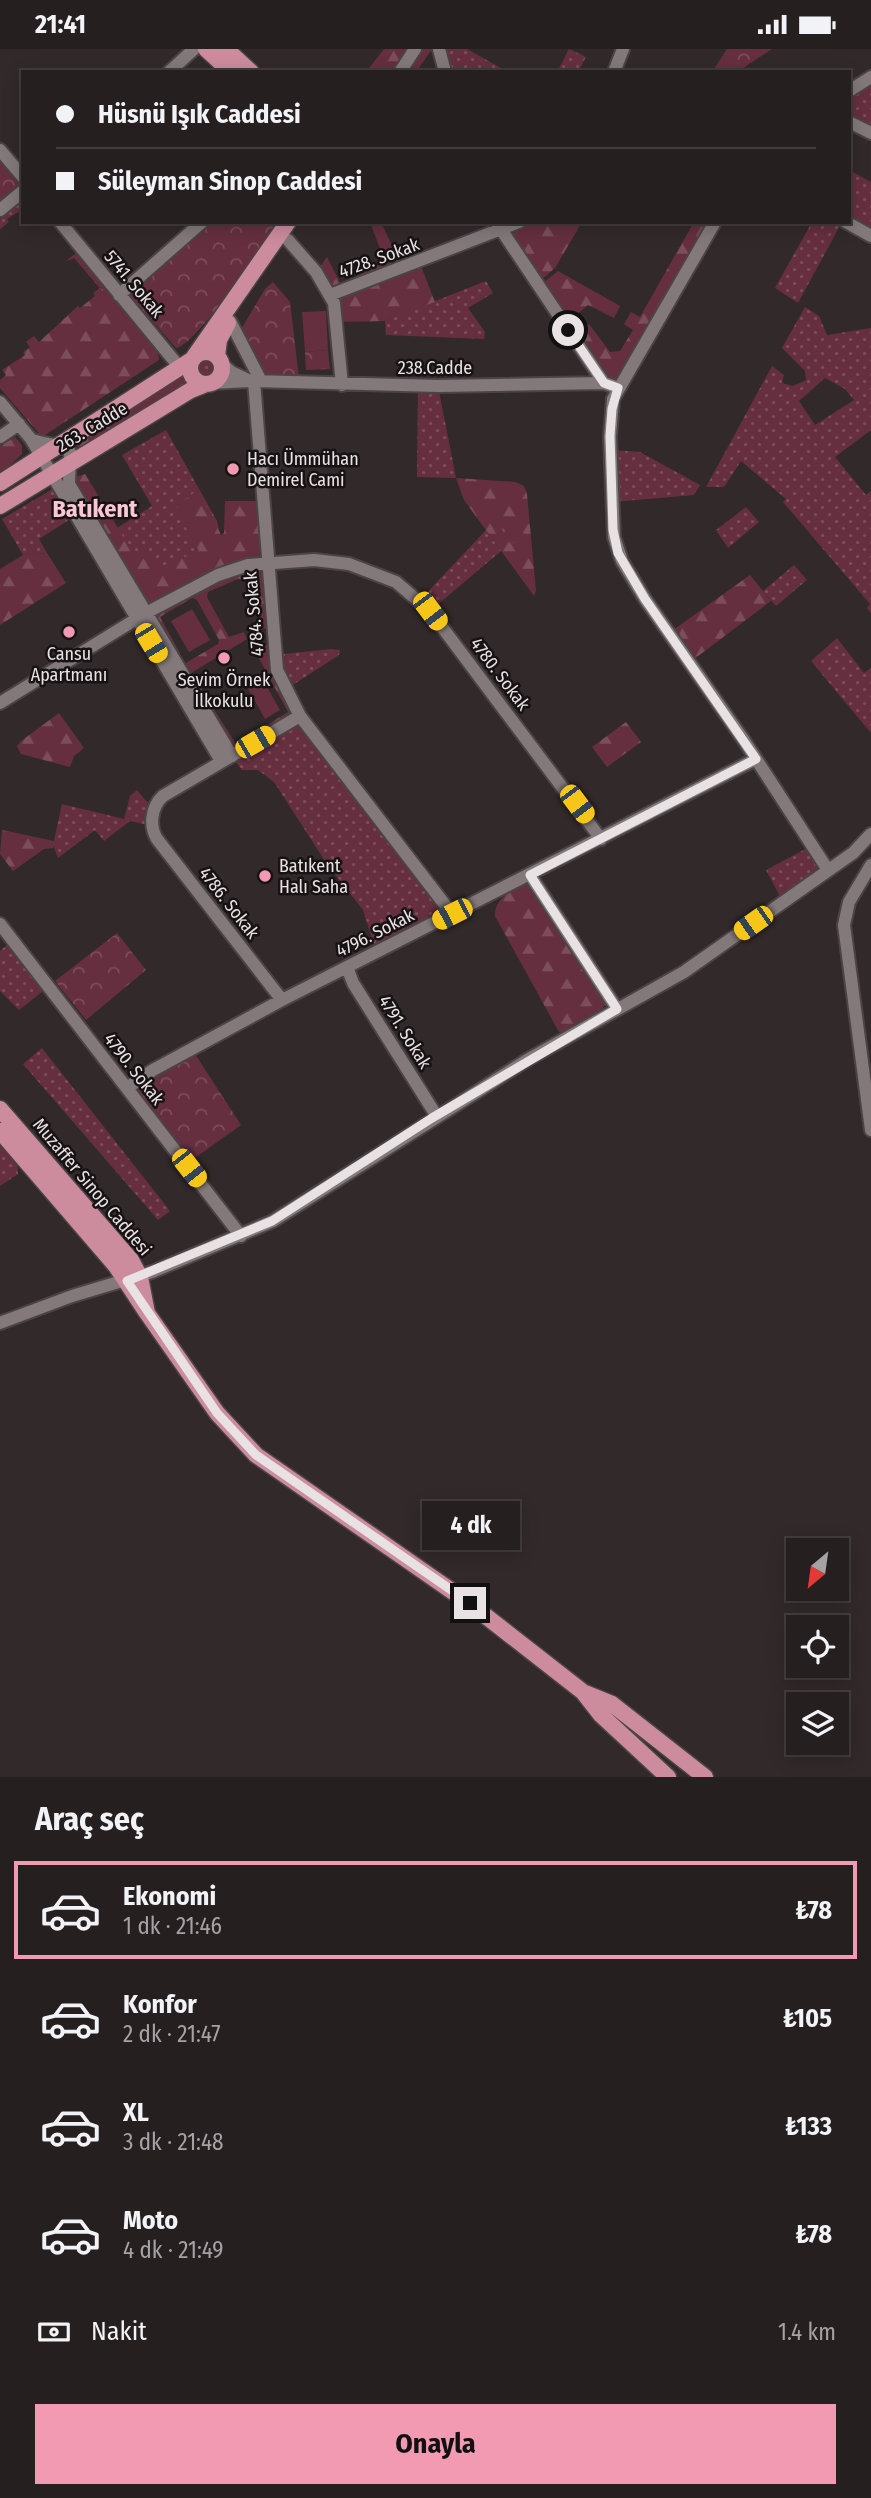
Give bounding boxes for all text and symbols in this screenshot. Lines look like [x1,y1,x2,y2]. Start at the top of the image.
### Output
text: 21:41 [35,9,86,40]
text: Hüsnü Işık Caddesi [98,99,301,130]
text: Süleyman Sinop Caddesi [98,166,362,197]
street label: 4728. Sokak [336,233,423,283]
street label: 5741. Sokak [100,246,169,323]
route start [552,314,584,346]
street label: 238.Cadde [398,357,472,379]
street label: 263. Cadde [53,397,132,457]
place label: Hacı Ümmühan Demirel Cami [247,448,359,491]
marker: Hacı Ümmühan Demirel Cami [225,461,241,477]
district label: Batıkent [52,495,138,523]
street label: 4784. Sokak [239,570,269,657]
car [409,588,452,634]
car [132,620,171,666]
marker: Cansu Apartmanı [61,624,77,640]
street label: 4780. Sokak [465,633,535,715]
place label: Cansu Apartmanı [31,643,107,686]
marker: Sevim Örnek İlkokulu [216,650,232,666]
place label: Sevim Örnek İlkokulu [178,669,271,712]
car [232,722,279,762]
car [556,781,599,827]
place label: Batıkent Halı Saha [279,855,348,898]
street label: 4786. Sokak [194,863,264,944]
marker: Batıkent Halı Saha [257,868,273,884]
car [429,895,476,933]
car [730,902,777,944]
street label: 4796. Sokak [332,904,418,962]
street label: 4791. Sokak [374,991,437,1073]
street label: 4790. Sokak [99,1029,169,1110]
street label: Muzaffer Sinop Caddesi [28,1114,156,1260]
car [168,1145,211,1191]
callout: 4 dk [421,1501,519,1551]
text: 4 dk [451,1511,491,1539]
north arrow [786,1538,849,1601]
map controls [786,1538,849,1755]
route end [454,1587,486,1619]
button: locate [786,1615,849,1678]
button: layers [786,1692,849,1755]
text: Araç seç [35,1800,144,1838]
icon: car [39,1879,102,1942]
text: Ekonomi [123,1881,216,1912]
text: ₺78 [795,1895,832,1926]
text: 1 dk · 21:46 [123,1912,222,1940]
icon: car [39,1987,102,2050]
text: Konfor [123,1989,197,2020]
text: ₺105 [783,2003,832,2034]
text: 2 dk · 21:47 [123,2020,221,2048]
icon: car [39,2095,102,2158]
text: XL [123,2097,149,2128]
text: ₺133 [785,2111,832,2142]
text: 3 dk · 21:48 [123,2128,224,2156]
icon: car [39,2203,102,2266]
text: Moto [123,2205,178,2236]
text: ₺78 [795,2219,832,2250]
text: 4 dk · 21:49 [123,2236,224,2264]
icon: cash [35,2313,73,2351]
text: Nakit [91,2316,147,2347]
text: 1.4 km [778,2318,836,2346]
button: Onayla [35,2404,836,2484]

